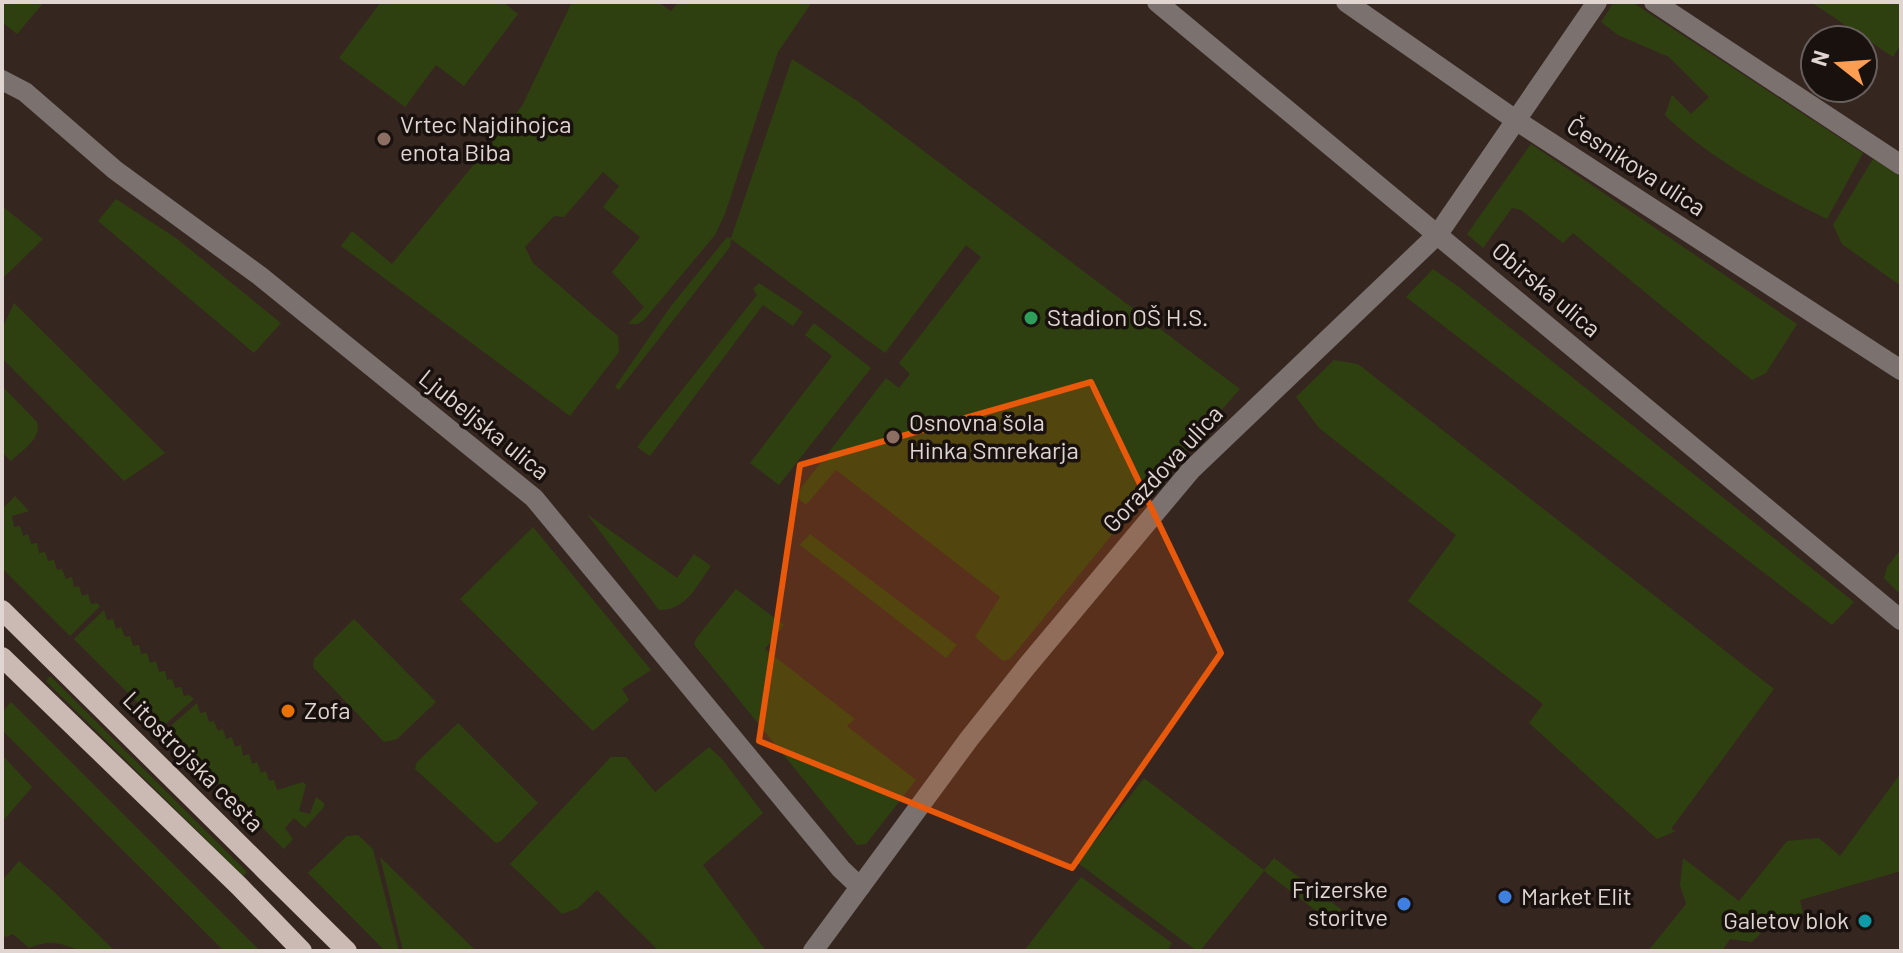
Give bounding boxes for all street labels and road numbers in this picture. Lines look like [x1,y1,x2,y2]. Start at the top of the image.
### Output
street label: Česnikova ulica [1562,110,1712,221]
street label: Obirska ulica [1487,235,1607,343]
street label: Ljubeljska ulica [414,362,556,485]
street label: Gorazdova ulica [1096,399,1228,537]
street label: Litostrojska cesta [118,685,270,837]

